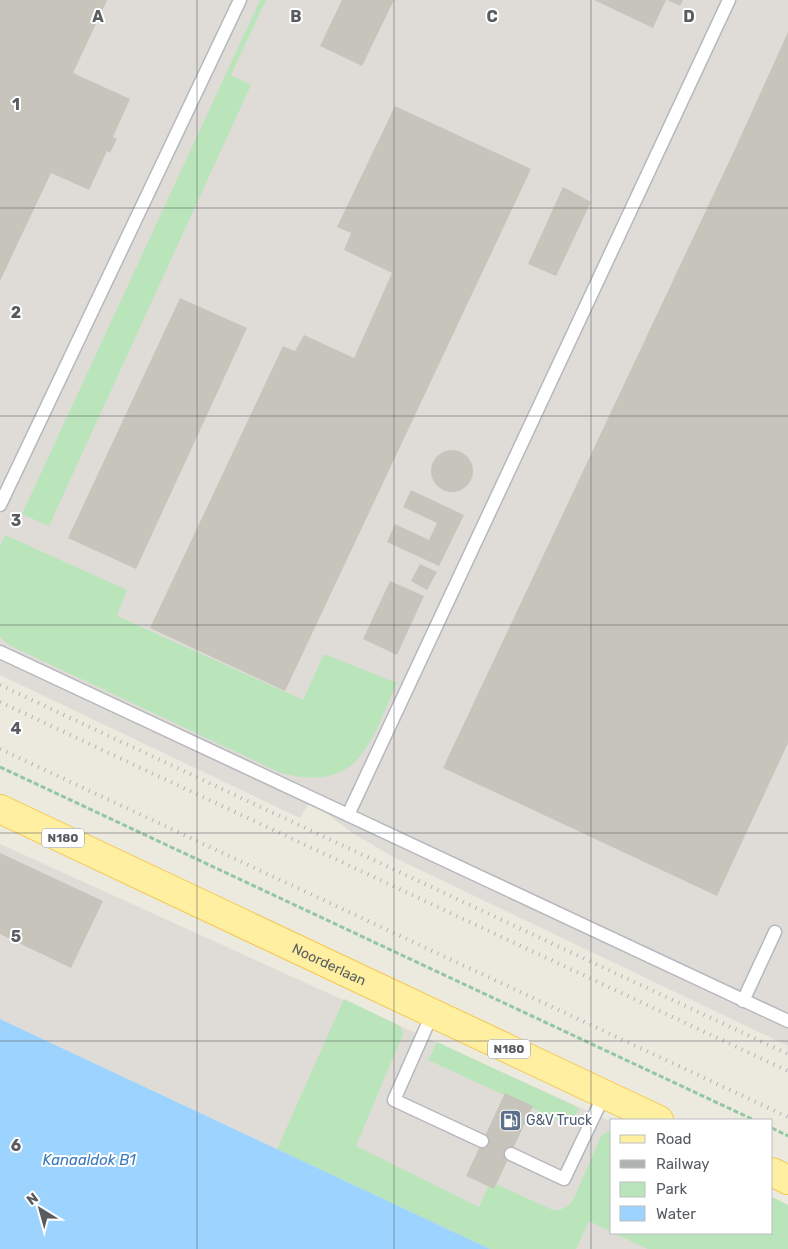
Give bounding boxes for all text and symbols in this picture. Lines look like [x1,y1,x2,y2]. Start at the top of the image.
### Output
text: A [92,7,104,26]
text: B [290,7,302,26]
text: C [486,7,498,26]
text: D [683,7,695,26]
text: 1 [12,95,20,114]
text: 2 [11,303,21,322]
text: 3 [11,511,21,530]
text: 4 [11,719,22,738]
road number: N180 [42,828,84,848]
text: 5 [11,927,21,946]
street label: Noorderlaan [289,940,369,990]
road number: N180 [488,1040,530,1058]
fuel station icon: G&V Truck [498,1108,522,1132]
place label: G&V Truck [526,1112,593,1129]
legend [610,1119,773,1234]
text: Road [656,1130,692,1148]
text: 6 [11,1136,21,1155]
water label: Kanaaldok B1 [42,1151,136,1169]
text: Railway [656,1155,710,1173]
text: Park [656,1180,687,1198]
north arrow [15,1184,65,1234]
text: N [23,1189,42,1209]
text: Water [656,1205,696,1223]

